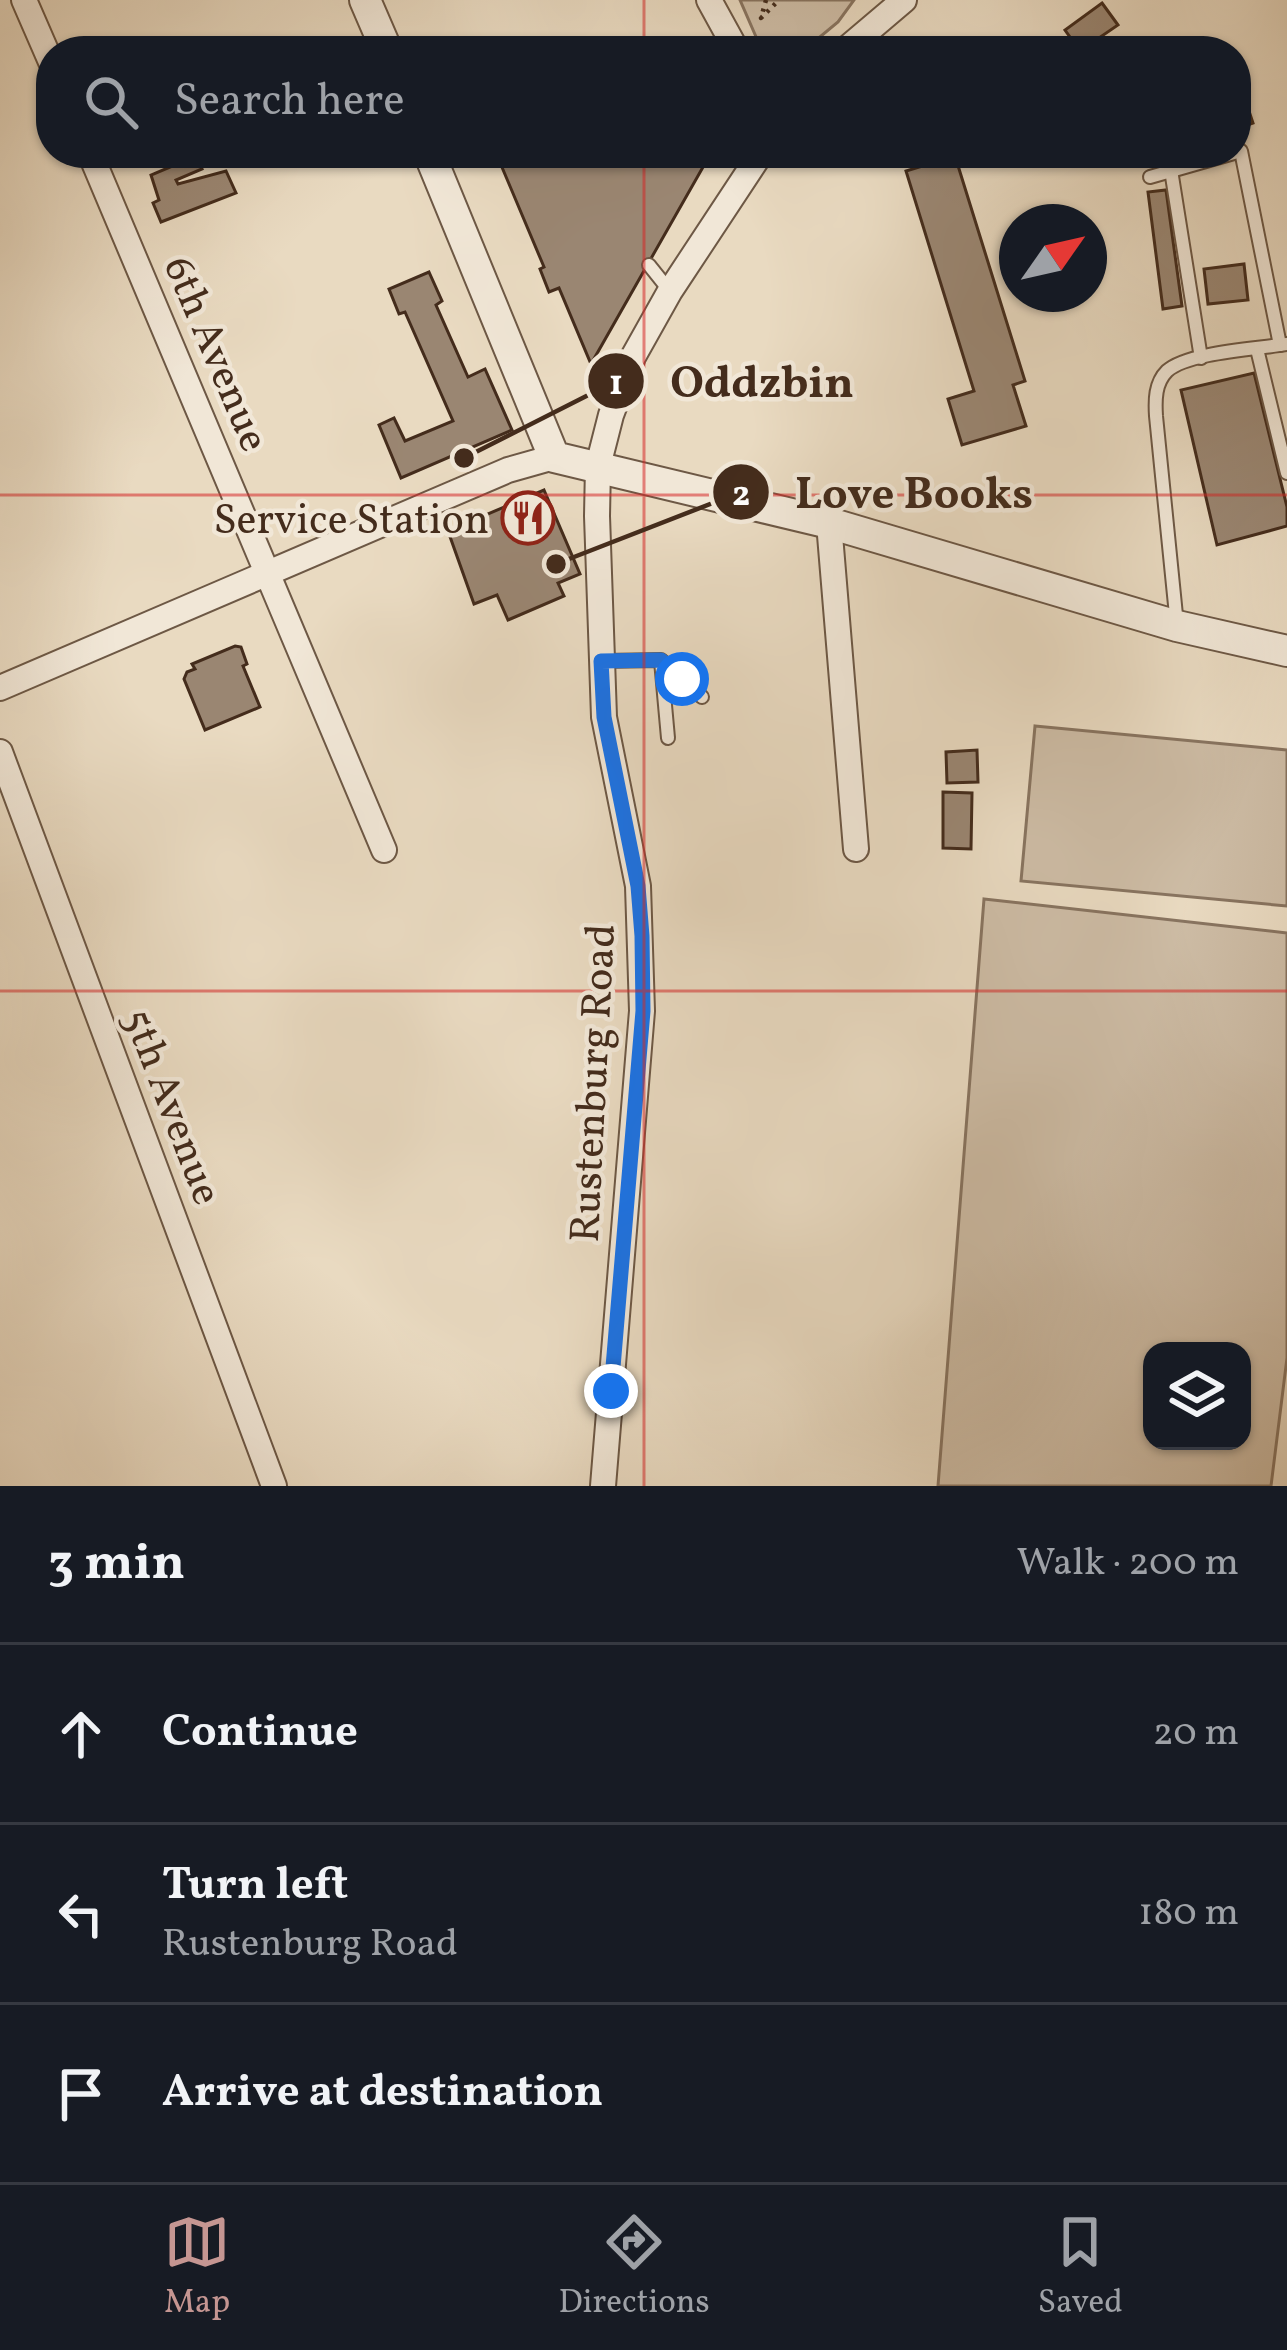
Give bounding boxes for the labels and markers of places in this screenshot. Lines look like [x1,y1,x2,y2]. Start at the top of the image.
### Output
callout: Oddzbin [586,340,877,421]
callout: Love Books [711,452,1057,533]
restaurant icon: Service Station [500,490,556,546]
place label: Service Station [213,493,489,552]

